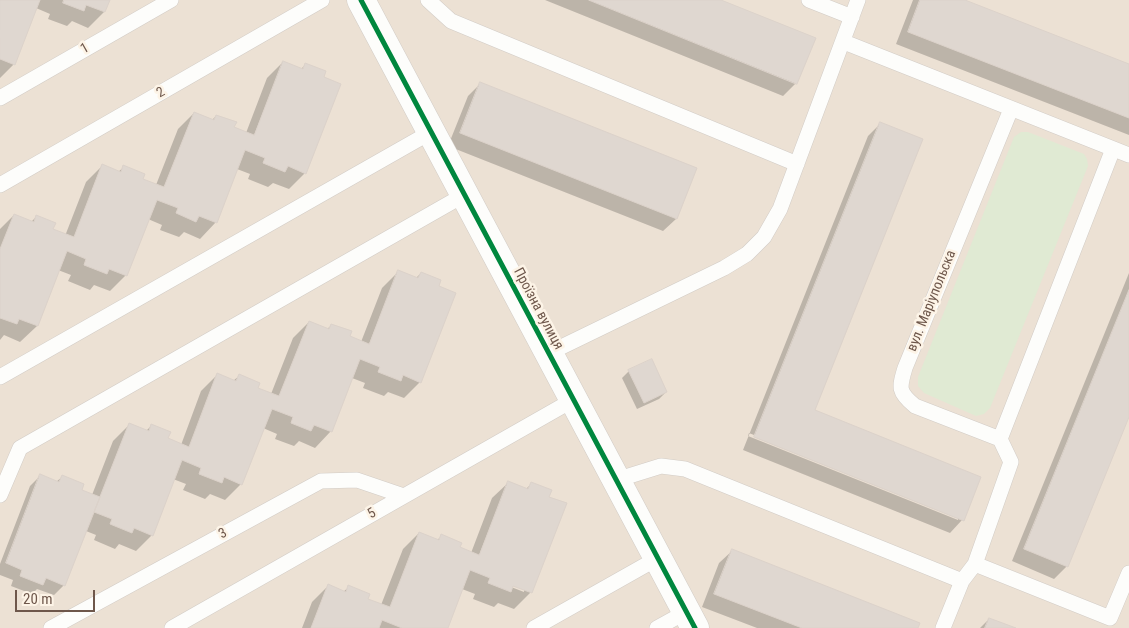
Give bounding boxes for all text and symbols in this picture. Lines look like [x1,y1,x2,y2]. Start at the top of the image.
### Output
street label: 1 [78,40,92,58]
street label: 2 [154,84,168,102]
street label: вул. Маріупольска [904,248,960,354]
street label: Проїзна вулиця [509,265,567,353]
street label: 5 [365,505,379,523]
street label: 3 [216,525,230,543]
scale bar [18,580,98,612]
text: 20 m [23,590,53,608]

